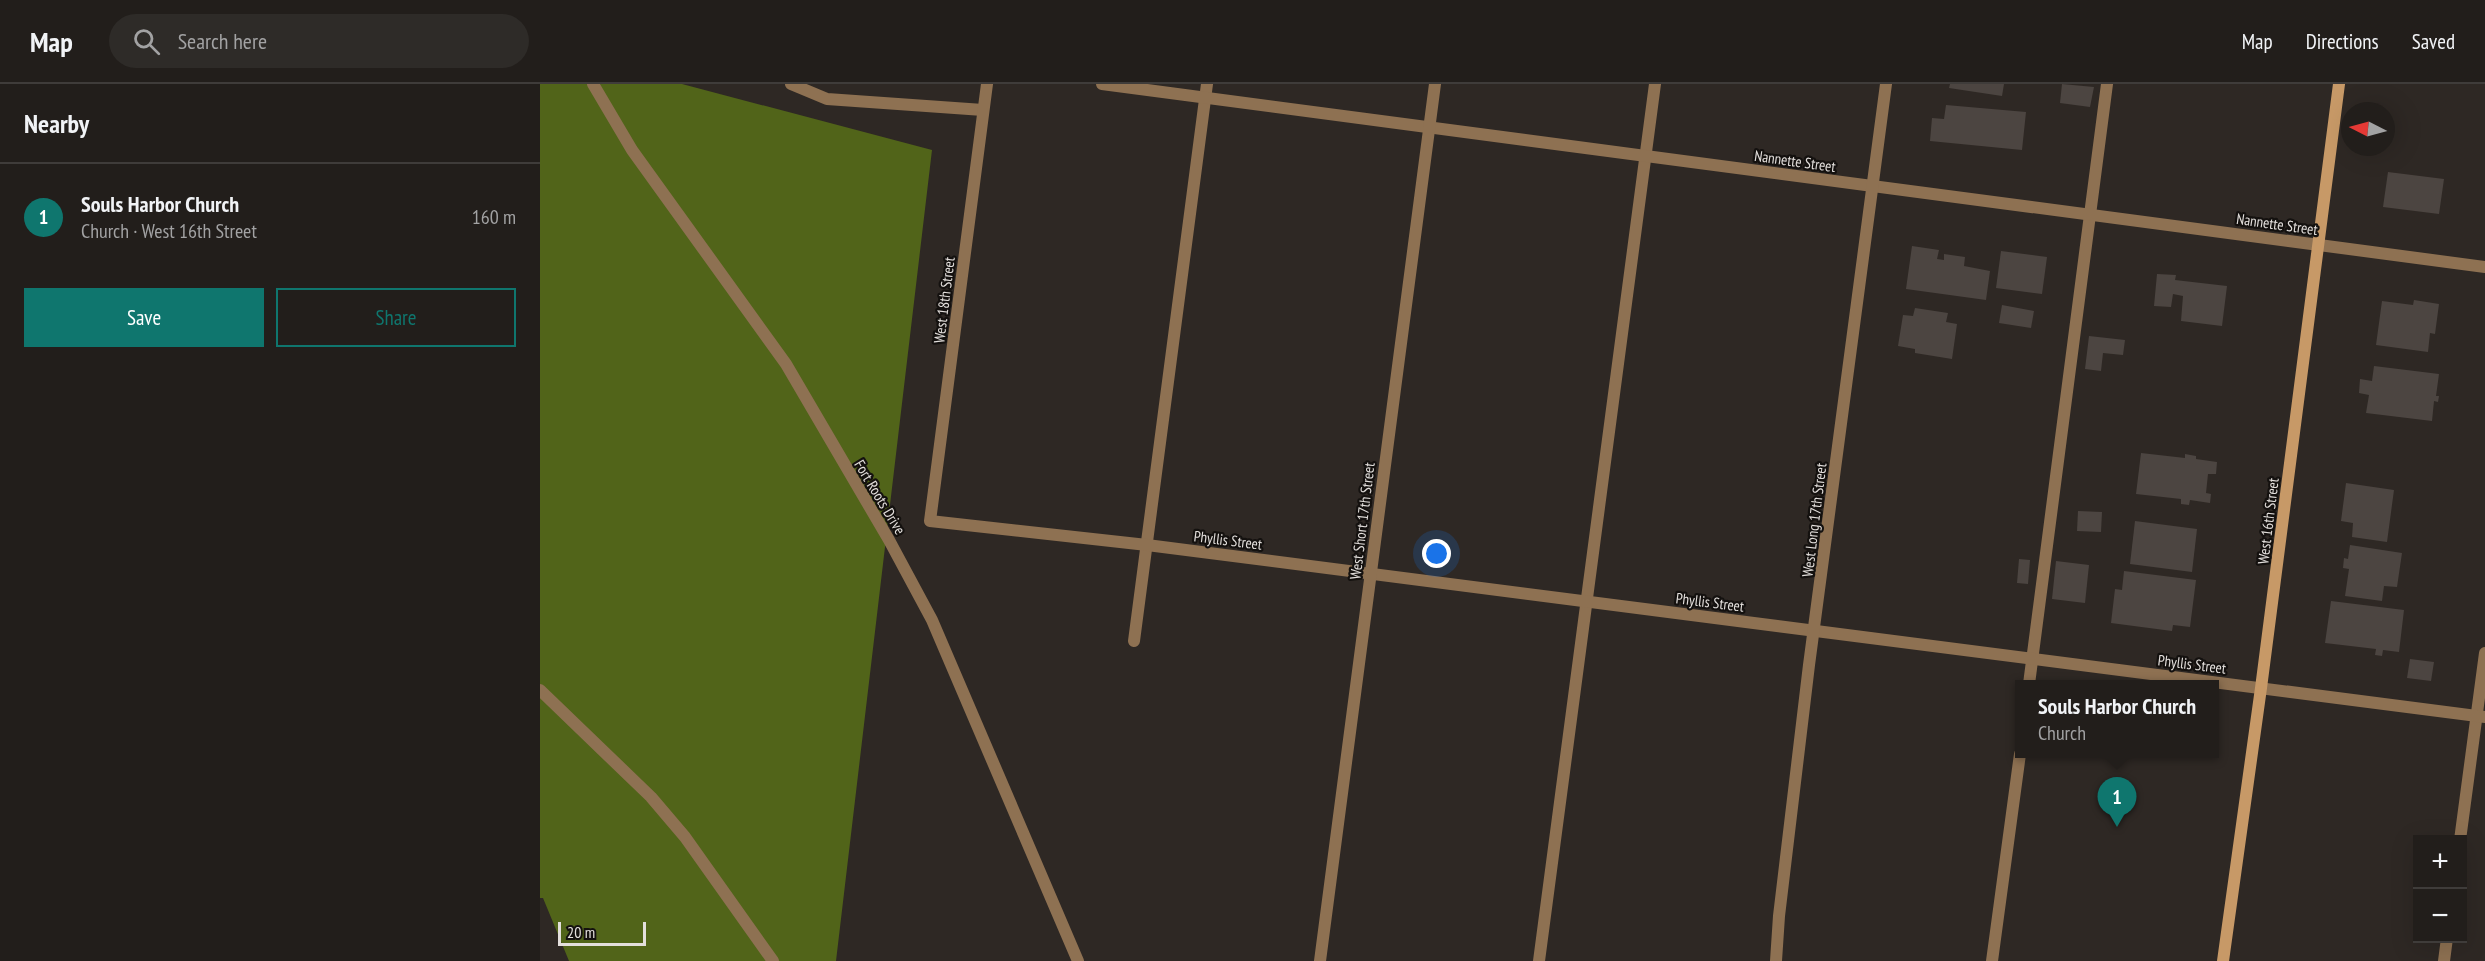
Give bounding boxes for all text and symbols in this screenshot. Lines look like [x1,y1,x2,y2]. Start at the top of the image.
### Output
search box [109,14,529,68]
text: Map [30,23,73,60]
icon: search [130,25,163,58]
text: Search here [178,27,267,55]
text: Map [2242,28,2273,55]
text: Directions [2306,28,2379,55]
text: Saved [2412,28,2455,55]
north arrow [2341,102,2395,156]
text: Nearby [24,107,89,140]
street label: Nannette Street [1753,146,1837,176]
text: Souls Harbor Church [81,190,239,218]
text: 1 [39,204,48,230]
text: 160 m [472,204,516,230]
street label: Nannette Street [2235,209,2319,239]
text: Church · West 16th Street [81,218,257,244]
street label: West 18th Street [929,256,959,344]
button: Save [24,288,264,347]
button: Share [276,288,516,347]
street label: Fort Roots Drive [850,456,910,538]
street label: West Short 17th Street [1345,461,1379,581]
street label: West Long 17th Street [1798,462,1830,578]
street label: West 16th Street [2253,477,2283,565]
street label: Phyllis Street [1193,526,1263,554]
your location [1422,539,1451,568]
street label: Phyllis Street [1675,588,1745,616]
street label: Phyllis Street [2157,650,2227,678]
popup [2015,680,2219,758]
text: Souls Harbor Church [2038,692,2196,720]
text: Church [2038,720,2086,746]
pin: 1 [2098,778,2136,827]
map controls [2413,835,2467,943]
button: + [2413,835,2467,889]
button: − [2413,889,2467,943]
scale bar [558,919,646,946]
text: 20 m [567,922,595,942]

